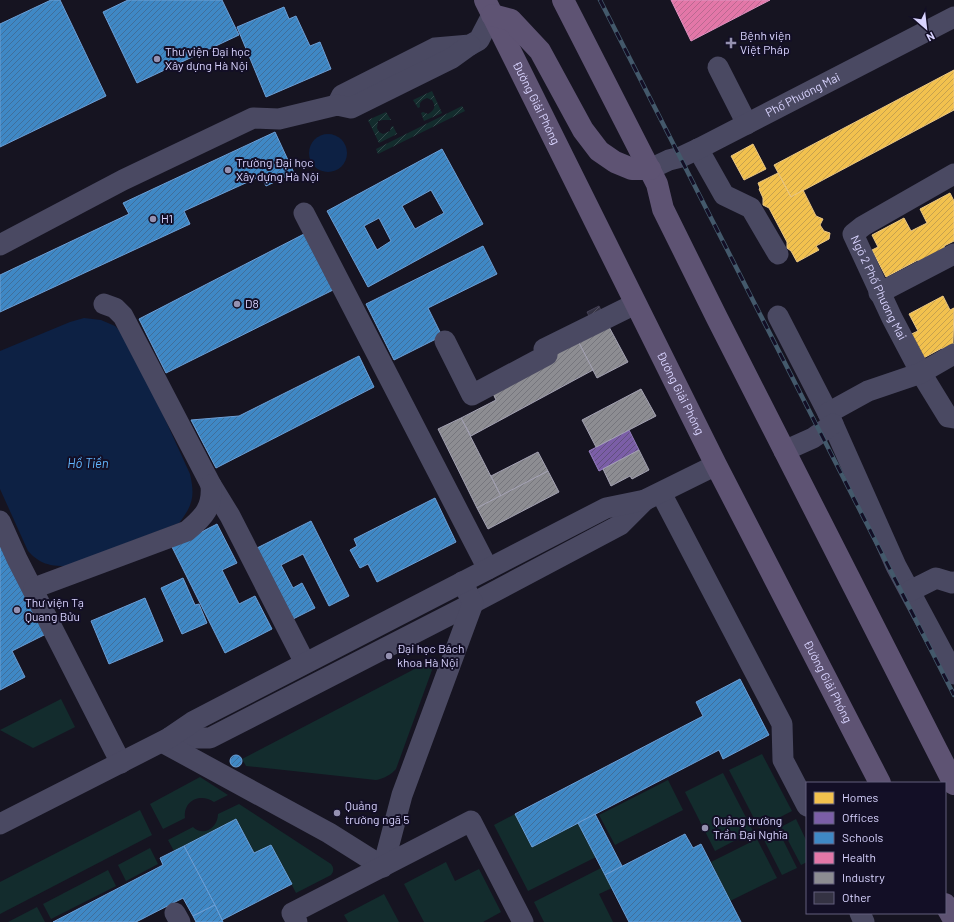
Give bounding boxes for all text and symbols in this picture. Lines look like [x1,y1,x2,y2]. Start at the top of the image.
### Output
north arrow [906,8,946,48]
place label: Bệnh viện Việt Pháp [740,28,791,56]
text: N [925,30,937,45]
marker: Bệnh viện Việt Pháp [725,37,737,49]
place label: Thư viện Đại học Xây dựng Hà Nội [165,44,250,72]
marker: Thư viện Đại học Xây dựng Hà Nội [152,54,162,64]
street label: Đường Giải Phóng [511,59,564,146]
street label: Phố Phương Mai [763,69,842,119]
place label: Trường Đại học Xây dựng Hà Nội [236,155,319,183]
marker: Trường Đại học Xây dựng Hà Nội [223,165,233,175]
place label: H1 [161,211,173,225]
marker: H1 [148,214,158,224]
street label: Ngõ 2 Phố Phương Mai [849,233,910,342]
place label: D8 [245,296,259,310]
marker: D8 [232,299,242,309]
street label: Đường Giải Phóng [655,349,708,437]
water label: Hồ Tiền [67,455,109,471]
place label: Thư viện Tạ Quang Bửu [25,595,84,623]
marker: Thư viện Tạ Quang Bửu [12,605,22,615]
street label: Đường Giải Phóng [802,638,856,725]
place label: Đại học Bách khoa Hà Nội [397,641,464,669]
marker: Đại học Bách khoa Hà Nội [384,651,394,661]
legend [806,782,946,914]
text: Homes [842,790,879,804]
place label: Quảng trường ngã 5 [345,798,410,826]
marker: Quảng trường ngã 5 [332,808,342,818]
text: Offices [842,810,879,824]
place label: Quảng trường Trần Đại Nghĩa [713,813,788,841]
marker: Quảng trường Trần Đại Nghĩa [700,823,710,833]
text: Schools [842,830,883,844]
text: Health [842,850,876,864]
text: Industry [842,870,885,884]
text: Other [842,890,872,904]

